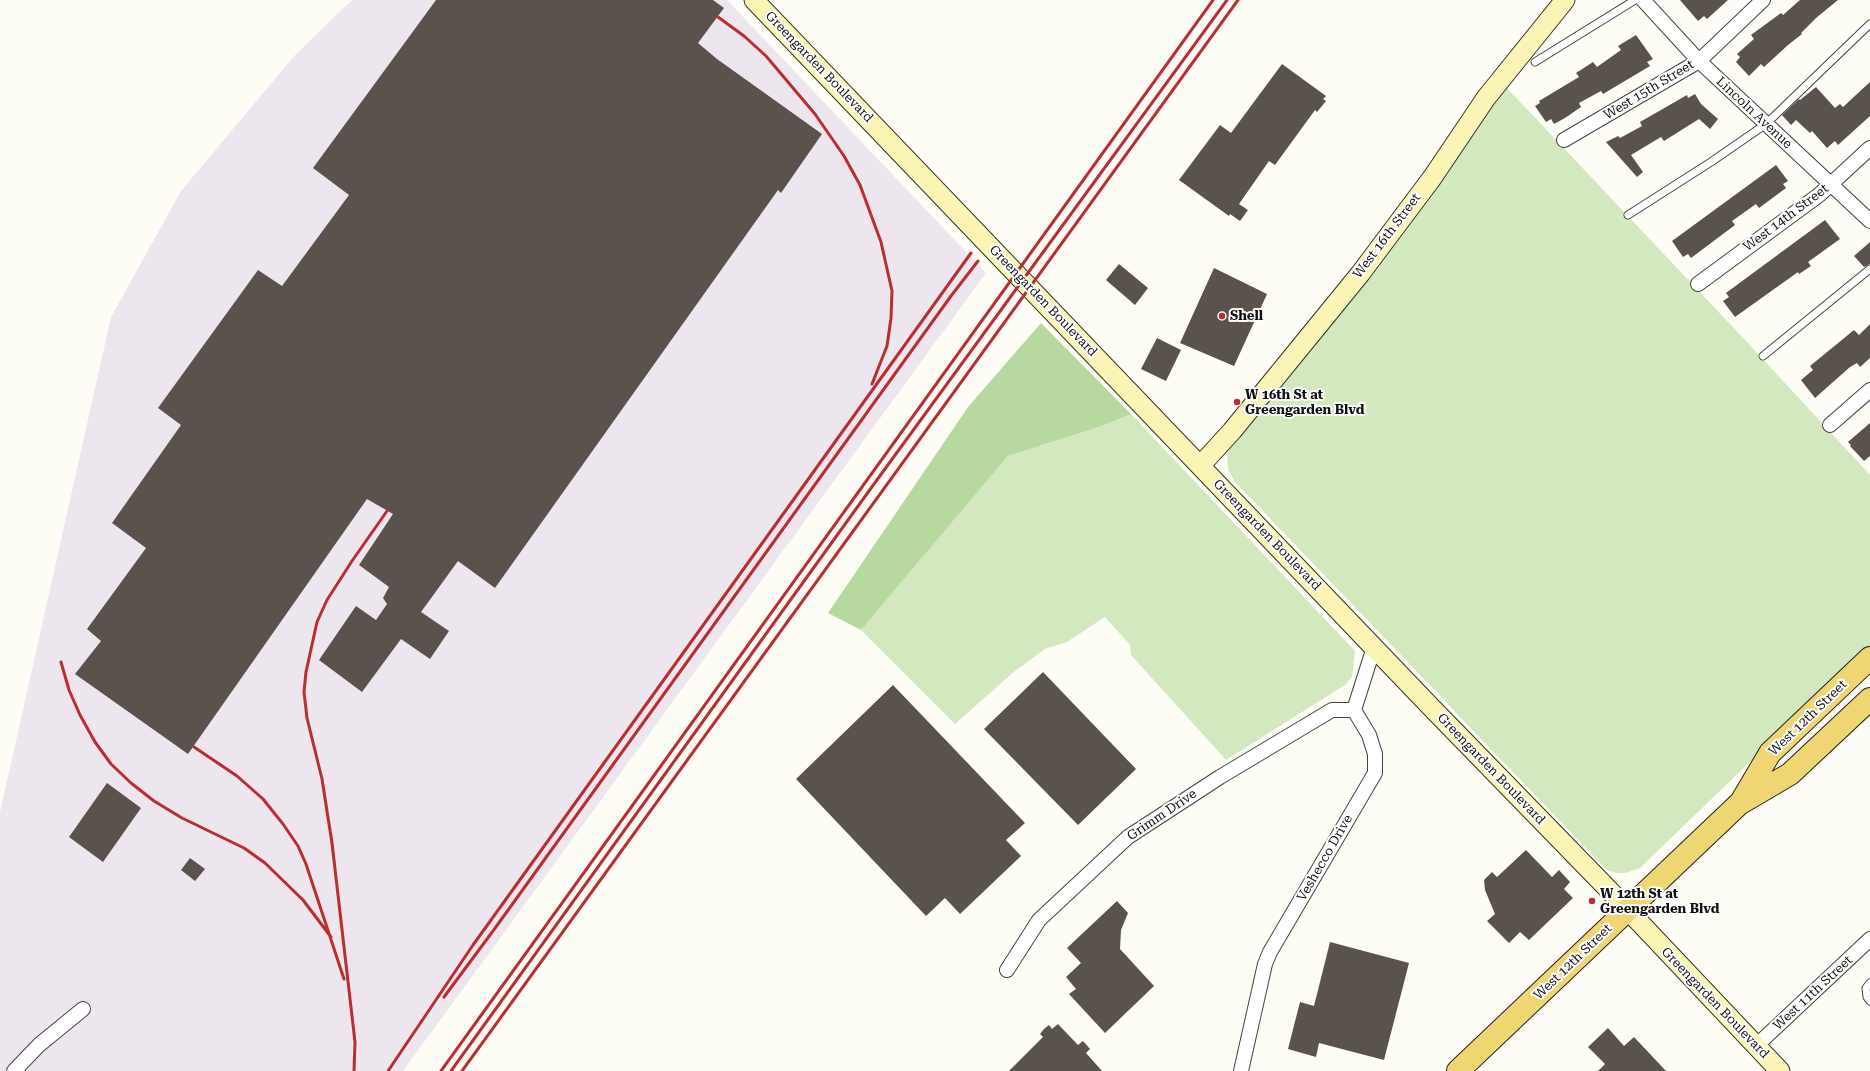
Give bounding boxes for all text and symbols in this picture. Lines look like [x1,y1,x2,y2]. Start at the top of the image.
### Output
street label: Greengarden Boulevard [762,8,876,126]
street label: West 15th Street [1601,57,1697,123]
street label: Lincoln Avenue [1713,74,1795,152]
street label: West 14th Street [1740,181,1832,255]
street label: West 16th Street [1350,190,1424,282]
street label: Greengarden Boulevard [986,242,1100,360]
place label: Shell [1230,308,1263,324]
marker: Shell [1217,311,1227,321]
place label: W 16th St at Greengarden Blvd [1245,387,1364,418]
marker: W 16th St at Greengarden Blvd [1232,397,1242,407]
street label: Greengarden Boulevard [1210,476,1324,594]
street label: West 12th Street [1766,677,1850,759]
street label: Greengarden Boulevard [1434,710,1548,828]
street label: Grimm Drive [1124,786,1200,844]
street label: Veshecco Drive [1294,812,1356,904]
place label: W 12th St at Greengarden Blvd [1600,886,1719,917]
marker: W 12th St at Greengarden Blvd [1587,896,1597,906]
street label: West 12th Street [1531,921,1615,1003]
street label: Greengarden Boulevard [1658,944,1772,1062]
street label: West 11th Street [1770,952,1856,1034]

